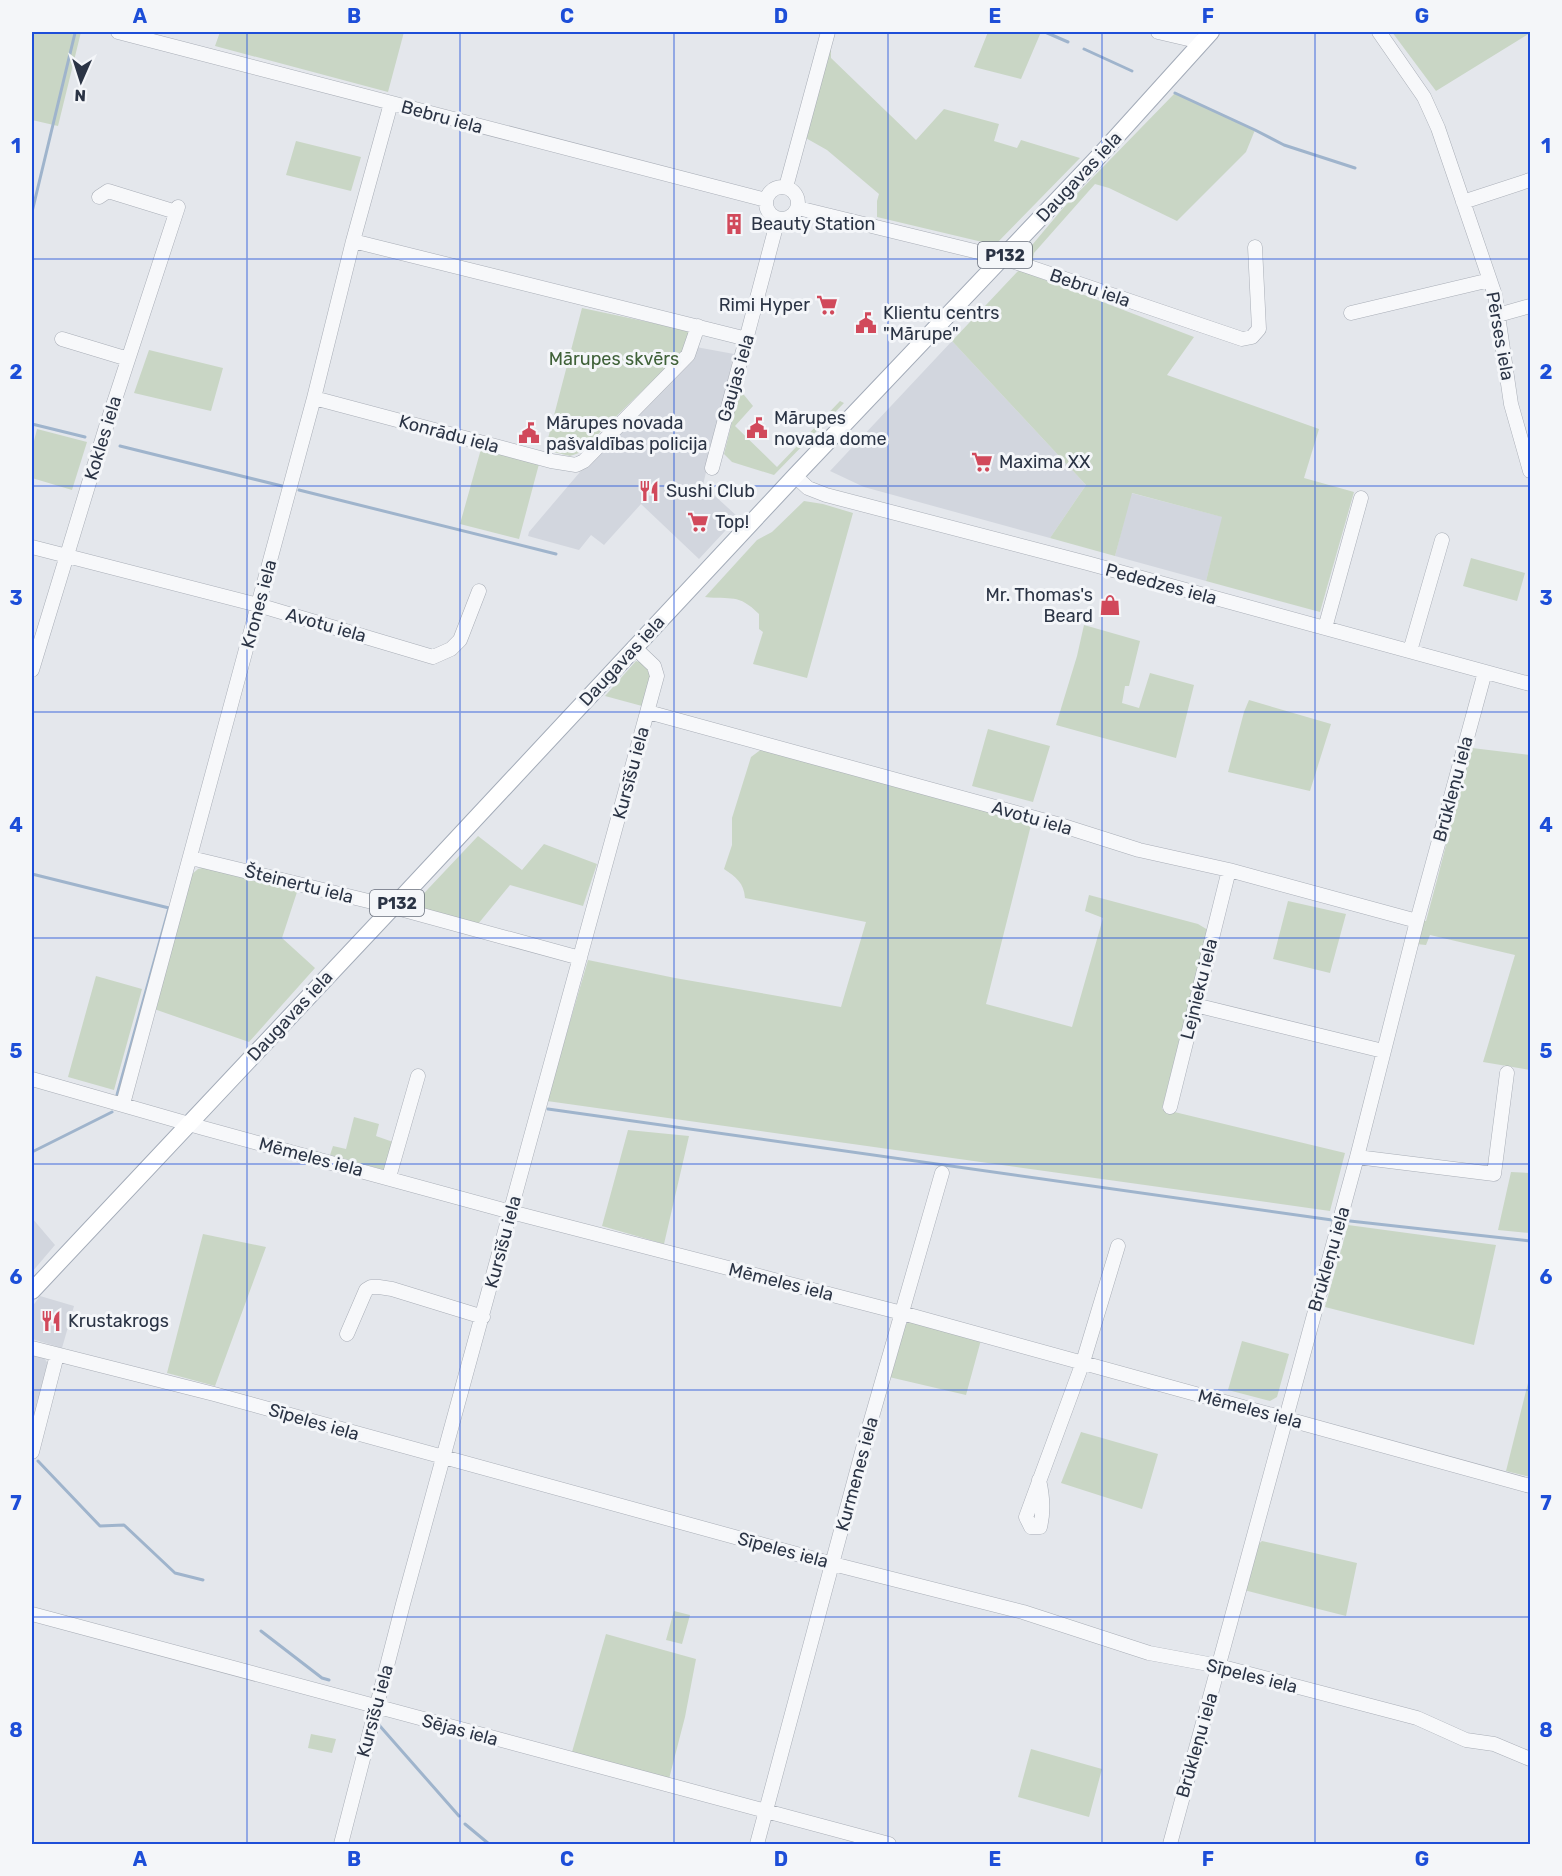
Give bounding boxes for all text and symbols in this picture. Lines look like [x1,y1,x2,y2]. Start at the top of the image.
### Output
text: A [133,4,148,28]
text: B [347,4,361,28]
text: C [560,4,574,28]
text: D [774,4,788,28]
text: E [989,4,1001,28]
text: F [1202,4,1214,28]
text: G [1415,4,1429,28]
north arrow [51,51,111,111]
text: N [74,86,86,105]
street label: Bebru iela [399,96,485,138]
street label: Daugavas iela [1032,127,1126,227]
text: 1 [11,134,21,158]
text: 1 [1541,134,1551,158]
building icon: Beauty Station [722,212,746,236]
place label: Beauty Station [751,213,876,235]
road number: P132 [978,242,1032,268]
street label: Bebru iela [1047,264,1133,312]
street label: Pērses iela [1481,290,1519,382]
supermarket icon: Rimi Hyper [815,293,839,317]
place label: Rimi Hyper [719,294,810,316]
place label: Klientu centrs "Mārupe" [883,302,1000,345]
public building icon: Klientu centrs "Mārupe" [854,311,878,335]
street label: Gaujas iela [713,332,759,424]
park label: Mārupes skvērs [549,348,679,370]
text: 2 [10,360,23,384]
text: 2 [1540,360,1553,384]
street label: Kokles iela [80,393,126,483]
place label: Mārupes novada dome [774,407,887,450]
street label: Konrādu iela [396,410,502,458]
place label: Mārupes novada pašvaldības policija [546,412,707,455]
public building icon: Mārupes novada dome [745,416,769,440]
public building icon: Mārupes novada pašvaldības policija [517,421,541,445]
supermarket icon: Maxima XX [970,450,994,474]
place label: Maxima XX [999,451,1090,473]
restaurant icon: Sushi Club [637,479,661,503]
place label: Sushi Club [666,480,755,502]
supermarket icon: Top! [686,510,710,534]
place label: Top! [715,511,749,533]
street label: Krones iela [237,557,281,651]
street label: Pededzes iela [1103,559,1219,609]
place label: Mr. Thomas's Beard [986,584,1093,627]
text: 3 [9,586,23,610]
text: 3 [1539,586,1553,610]
shop icon: Mr. Thomas's Beard [1098,593,1122,617]
street label: Avotu iela [283,603,369,647]
street label: Daugavas iela [575,611,669,711]
street label: Kursīšu iela [608,724,654,822]
street label: Brūkleņu iela [1428,734,1478,844]
street label: Avotu iela [989,796,1075,840]
text: 4 [9,813,23,837]
text: 4 [1539,813,1553,837]
street label: Šteinertu iela [242,860,356,908]
road number: P132 [370,890,424,916]
street label: Lejnieku iela [1176,936,1222,1042]
street label: Daugavas iela [243,966,337,1066]
text: 5 [10,1039,23,1063]
text: 5 [1540,1039,1553,1063]
street label: Mēmeles iela [256,1132,366,1182]
street label: Kursīšu iela [480,1193,526,1291]
street label: Brūkleņu iela [1303,1204,1355,1314]
street label: Mēmeles iela [726,1258,836,1306]
text: 6 [9,1265,23,1289]
text: 6 [1539,1265,1553,1289]
restaurant icon: Krustakrogs [39,1309,63,1333]
place label: Krustakrogs [68,1310,169,1332]
street label: Mēmeles iela [1195,1384,1305,1434]
street label: Sīpeles iela [266,1399,362,1445]
street label: Kurmenes iela [831,1414,883,1534]
text: 7 [10,1491,22,1515]
text: 7 [1540,1491,1552,1515]
street label: Sīpeles iela [735,1527,831,1573]
street label: Sīpeles iela [1204,1654,1300,1698]
street label: Kursīšu iela [352,1662,398,1760]
street label: Brūkleņu iela [1171,1690,1223,1800]
street label: Sējas iela [419,1709,501,1751]
text: 8 [9,1718,23,1742]
text: 8 [1539,1718,1553,1742]
text: A [133,1847,148,1871]
text: B [347,1847,361,1871]
text: C [560,1847,574,1871]
text: D [774,1847,788,1871]
text: E [989,1847,1001,1871]
text: F [1202,1847,1214,1871]
text: G [1415,1847,1429,1871]

